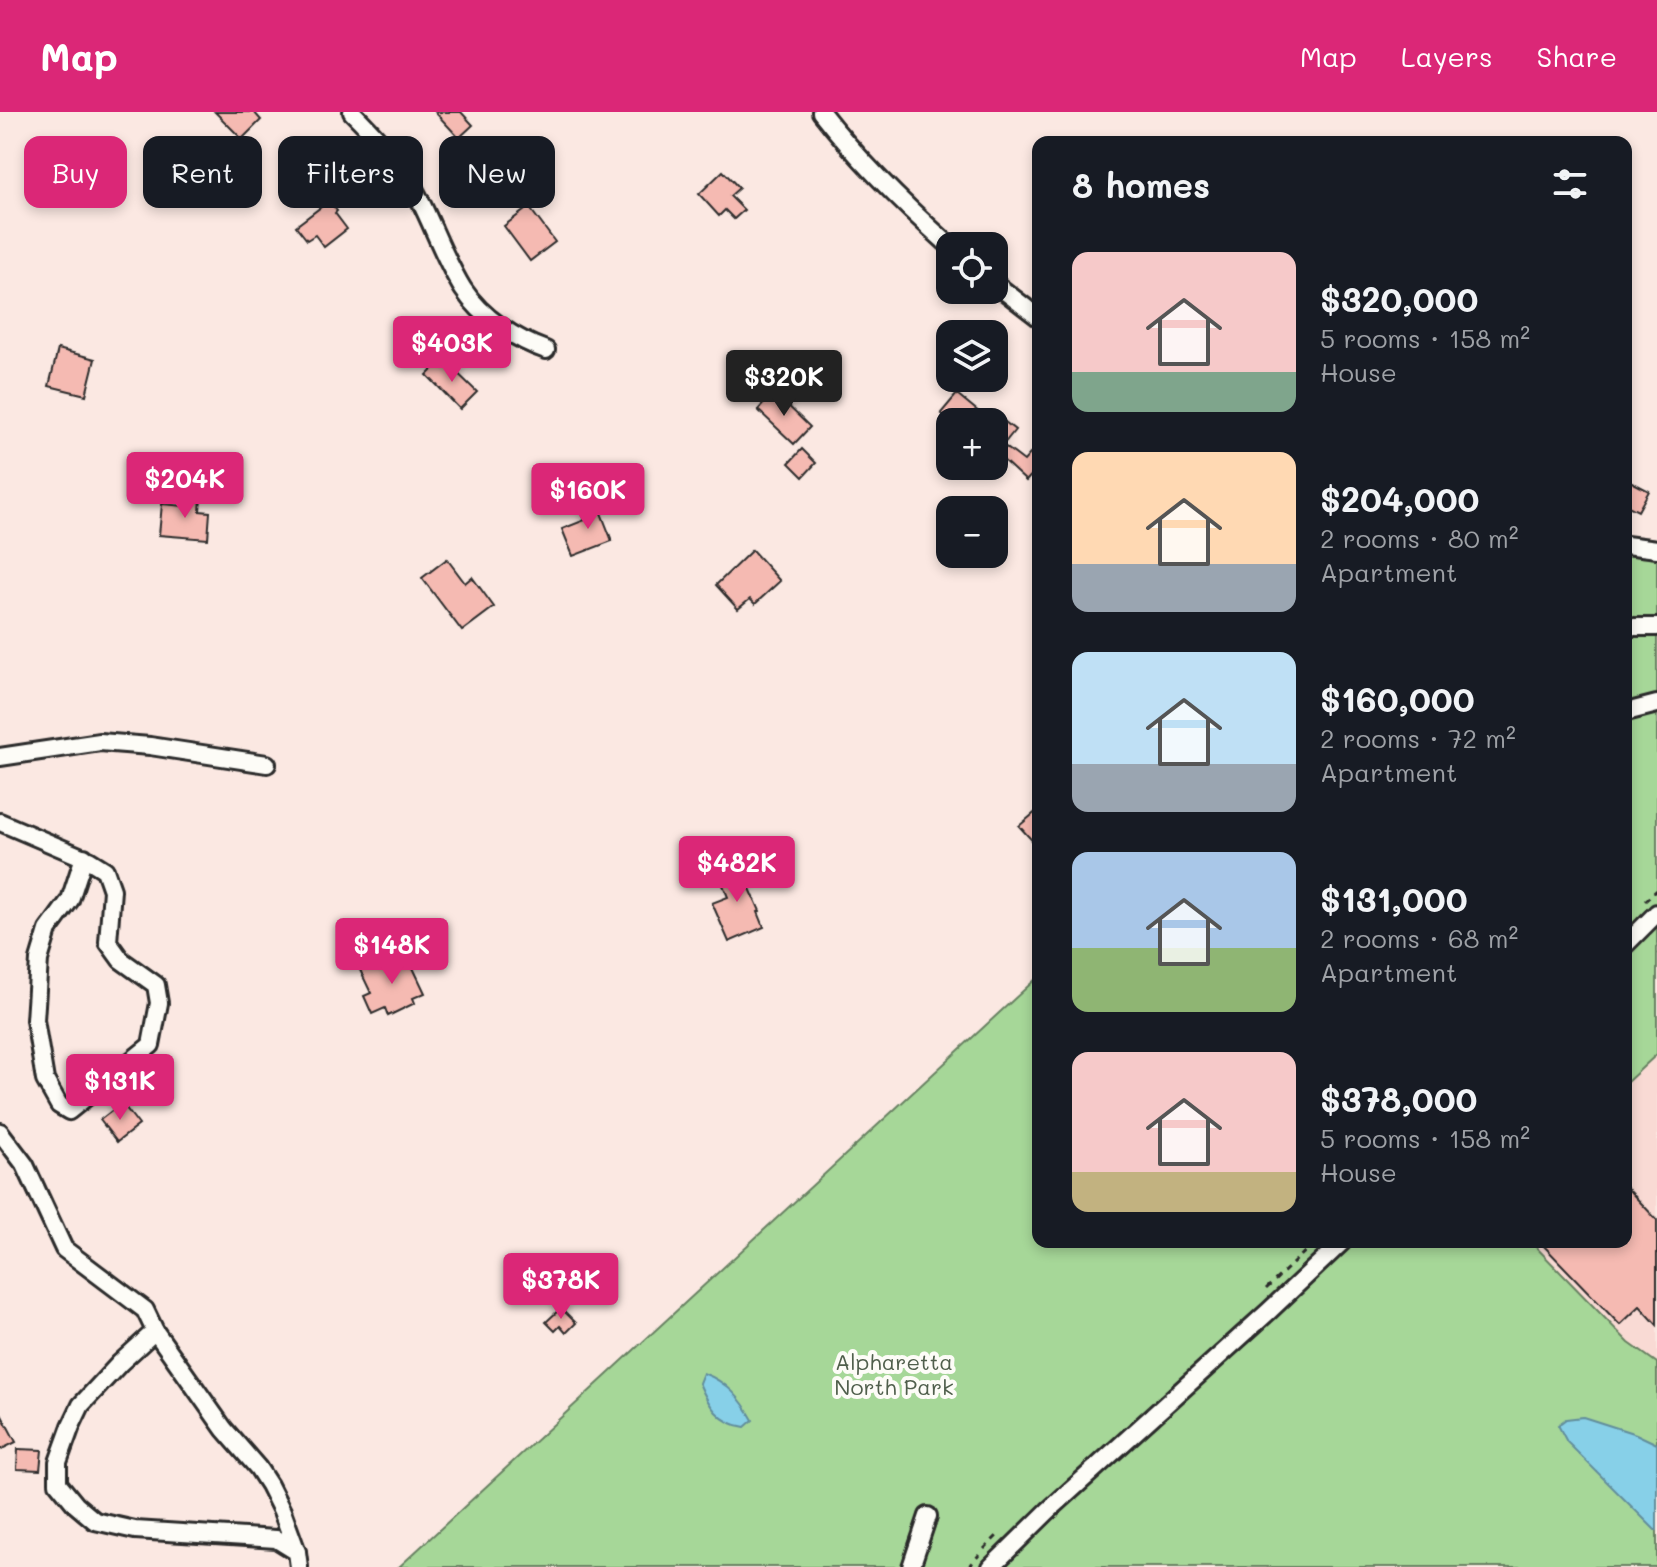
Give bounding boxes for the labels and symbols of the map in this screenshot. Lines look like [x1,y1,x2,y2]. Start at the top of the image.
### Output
pin: $403K [396,316,508,384]
pin: $320K [728,350,840,418]
pin: $204K [129,452,241,520]
pin: $160K [532,463,644,531]
pin: $482K [681,836,793,904]
pin: $148K [336,918,448,986]
pin: $131K [64,1054,176,1122]
pin: $378K [505,1253,617,1321]
park label: Alpharetta North Park [834,1347,954,1401]

